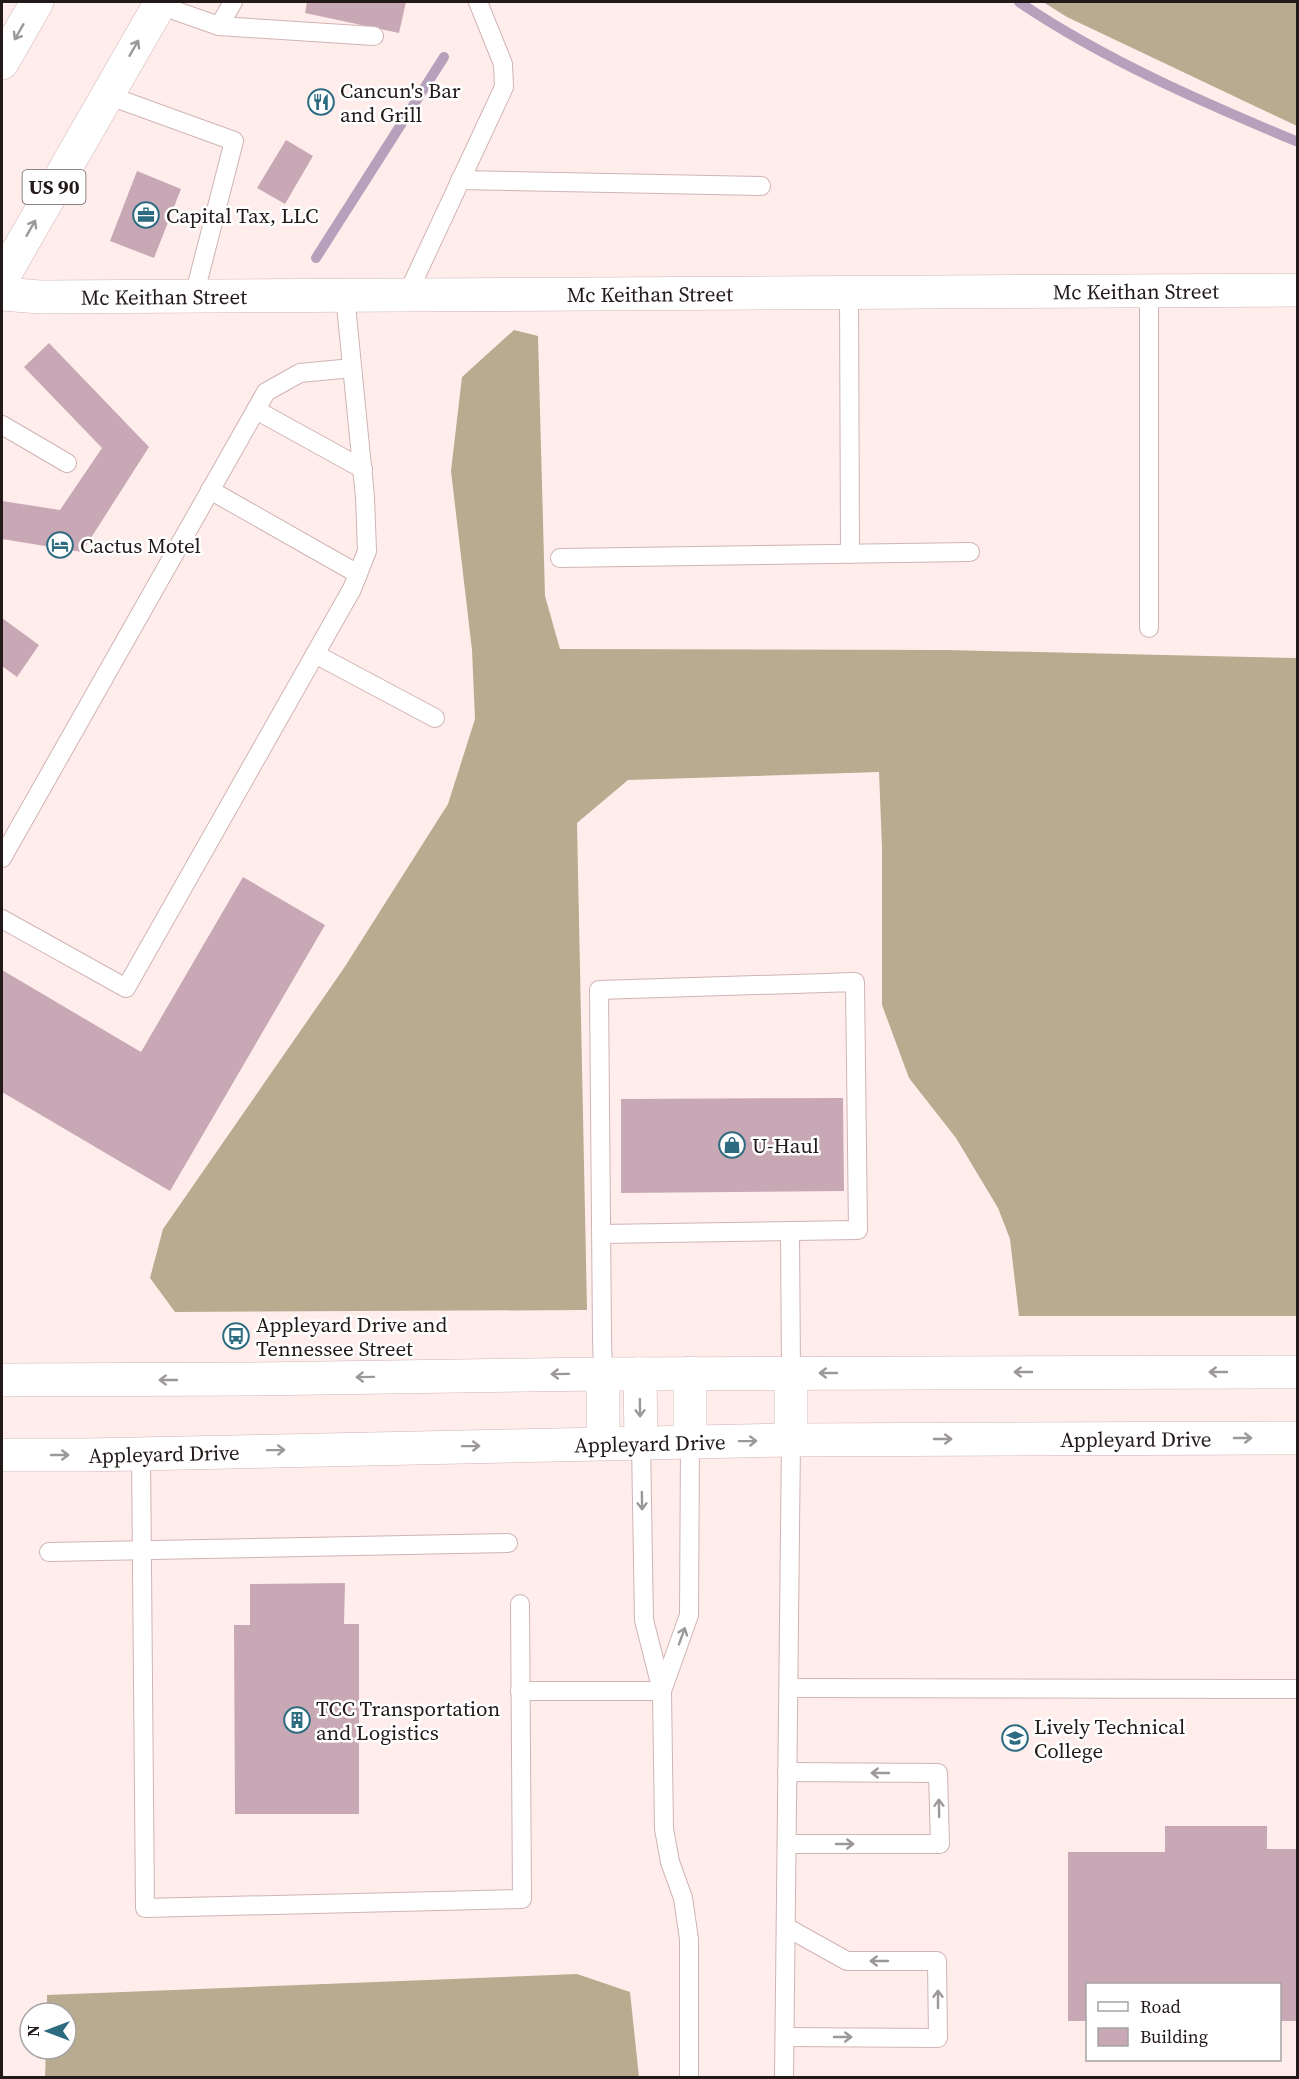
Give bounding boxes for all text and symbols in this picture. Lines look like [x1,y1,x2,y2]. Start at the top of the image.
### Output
one-way arrow [13,23,25,40]
one-way arrow [128,40,140,57]
place label: Cancun's Bar and Grill [340,76,461,129]
restaurant icon: Cancun's Bar and Grill [306,87,336,117]
road number: US 90 [22,170,86,204]
office icon: Capital Tax, LLC [131,200,161,230]
place label: Capital Tax, LLC [166,201,318,230]
one-way arrow [25,220,37,237]
street label: Mc Keithan Street [1053,276,1219,306]
street label: Mc Keithan Street [567,279,733,309]
street label: Mc Keithan Street [81,281,247,311]
hotel icon: Cactus Motel [45,530,75,560]
place label: Cactus Motel [80,531,201,560]
shop icon: U-Haul [717,1130,747,1160]
place label: U-Haul [752,1131,819,1160]
place label: Appleyard Drive and Tennessee Street [256,1310,447,1363]
bus stop icon: Appleyard Drive and Tennessee Street [221,1321,251,1351]
one-way arrow [1014,1366,1034,1378]
one-way arrow [1209,1366,1229,1378]
one-way arrow [819,1367,839,1379]
one-way arrow [551,1368,571,1380]
one-way arrow [356,1372,376,1383]
one-way arrow [159,1374,179,1386]
one-way arrow [634,1398,646,1418]
street label: Appleyard Drive [1060,1424,1212,1453]
street label: Appleyard Drive [574,1427,726,1459]
one-way arrow [1233,1432,1253,1444]
one-way arrow [933,1433,953,1445]
one-way arrow [738,1435,758,1446]
street label: Appleyard Drive [88,1437,240,1469]
one-way arrow [460,1440,480,1451]
one-way arrow [265,1444,285,1456]
one-way arrow [49,1449,69,1461]
one-way arrow [636,1491,648,1511]
one-way arrow [677,1627,688,1646]
place label: TCC Transportation and Logistics [316,1694,501,1747]
building icon: TCC Transportation and Logistics [282,1705,312,1735]
place label: Lively Technical College [1034,1712,1185,1765]
school or university icon: Lively Technical College [1000,1723,1030,1753]
one-way arrow [870,1767,890,1778]
one-way arrow [933,1799,945,1819]
one-way arrow [835,1838,855,1850]
one-way arrow [869,1955,889,1967]
legend [1086,1983,1281,2061]
one-way arrow [932,1990,944,2010]
text: Road [1140,1994,1181,2019]
north arrow [18,2001,78,2061]
text: Building [1140,2024,1208,2049]
text: N [22,2025,44,2037]
one-way arrow [833,2031,853,2043]

